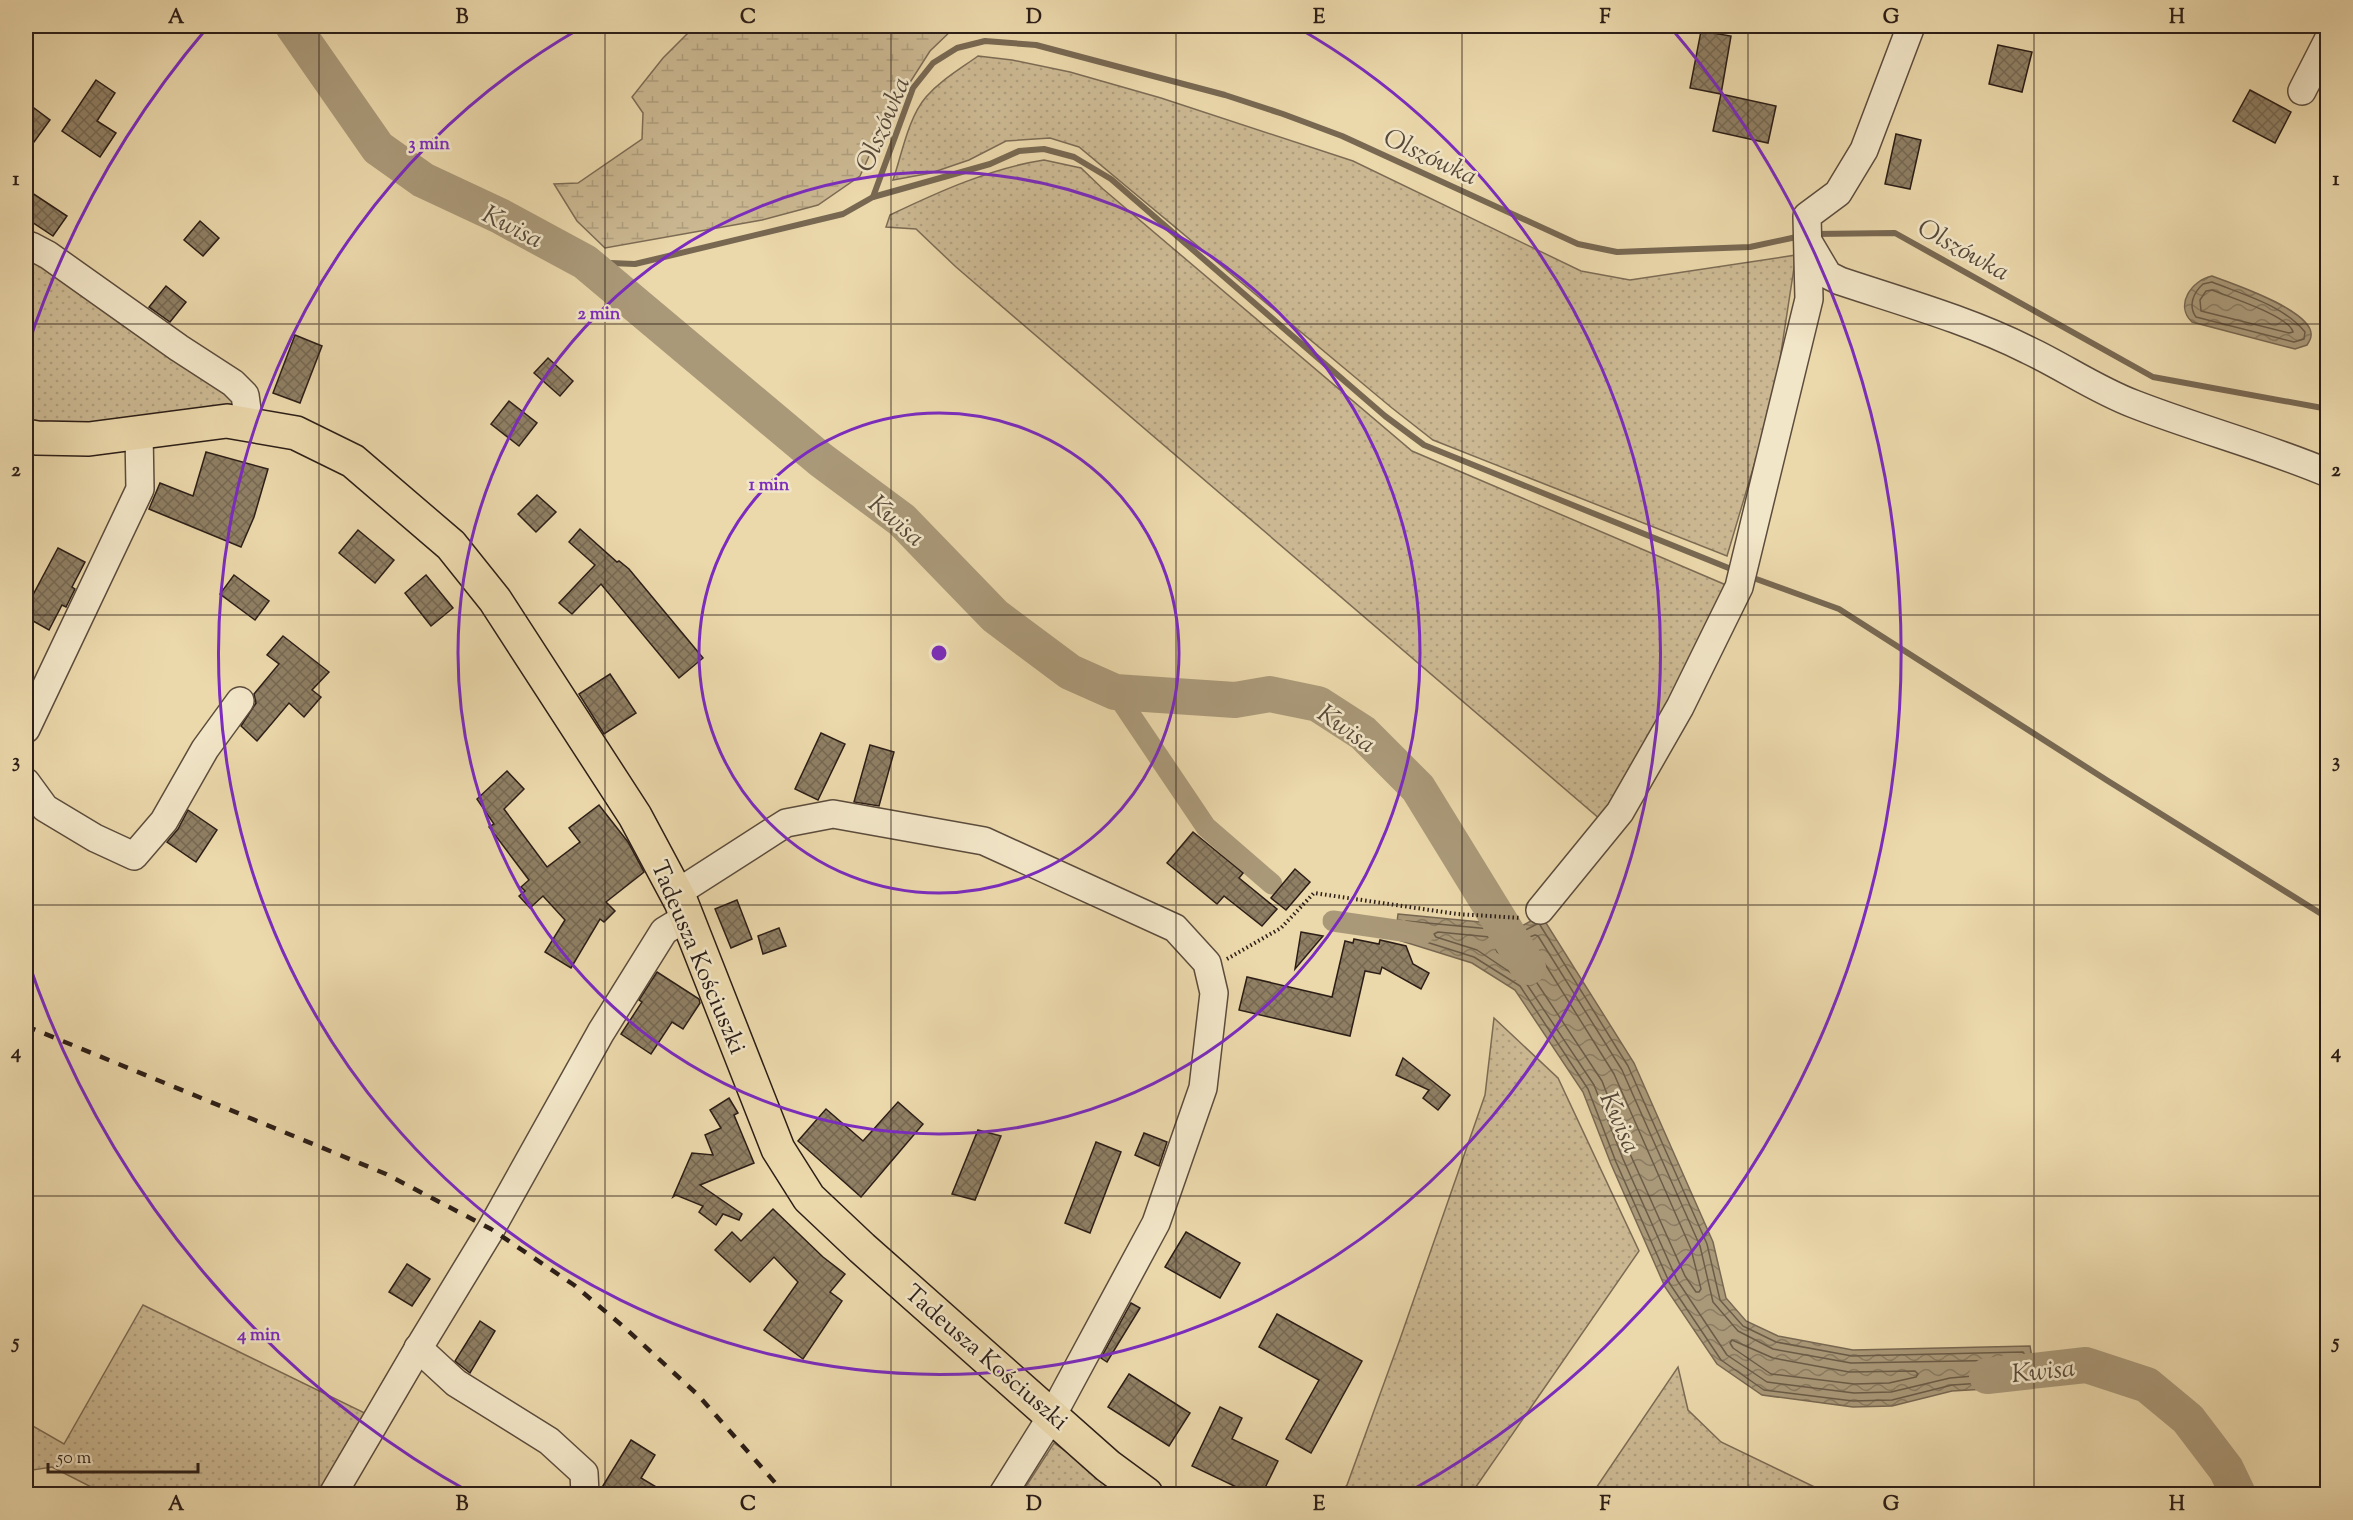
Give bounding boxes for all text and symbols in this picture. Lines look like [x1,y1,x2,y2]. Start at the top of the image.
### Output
text: A [168,4,185,33]
text: B [456,4,469,33]
text: C [740,4,756,33]
text: D [1026,4,1042,33]
text: E [1313,4,1326,33]
text: F [1599,4,1611,33]
text: G [1883,4,1900,33]
text: H [2169,4,2185,33]
water label: Olszówka [848,72,921,178]
water label: Olszówka [1377,120,1483,196]
text: 3 min [408,132,450,158]
text: 1 [13,166,20,195]
text: 1 [2333,166,2340,195]
water label: Kwisa [475,197,549,259]
water label: Olszówka [1910,211,2016,292]
text: 2 min [578,302,621,328]
text: 2 [11,457,21,486]
text: 2 [2331,457,2341,486]
text: 1 min [749,473,790,499]
water label: Kwisa [859,487,932,557]
centre of rings [929,643,949,663]
water label: Kwisa [1309,697,1382,763]
text: 3 [12,748,20,777]
text: 3 [2332,748,2340,777]
street label: Tadeusza Kościuszki [641,856,753,1060]
text: 4 [10,1039,21,1068]
text: 4 [2330,1039,2341,1068]
water label: Kwisa [1589,1086,1649,1160]
street label: Tadeusza Kościuszki [896,1278,1075,1439]
text: 4 min [236,1323,281,1349]
text: 5 [11,1329,20,1358]
text: 5 [2331,1329,2340,1358]
water label: Kwisa [2010,1351,2077,1394]
scale bar [48,1436,198,1474]
text: 50 m [56,1446,92,1472]
text: A [168,1491,185,1520]
text: B [456,1491,469,1520]
text: C [740,1491,756,1520]
text: D [1026,1491,1042,1520]
text: E [1313,1491,1326,1520]
text: F [1599,1491,1611,1520]
text: G [1883,1491,1900,1520]
text: H [2169,1491,2185,1520]

